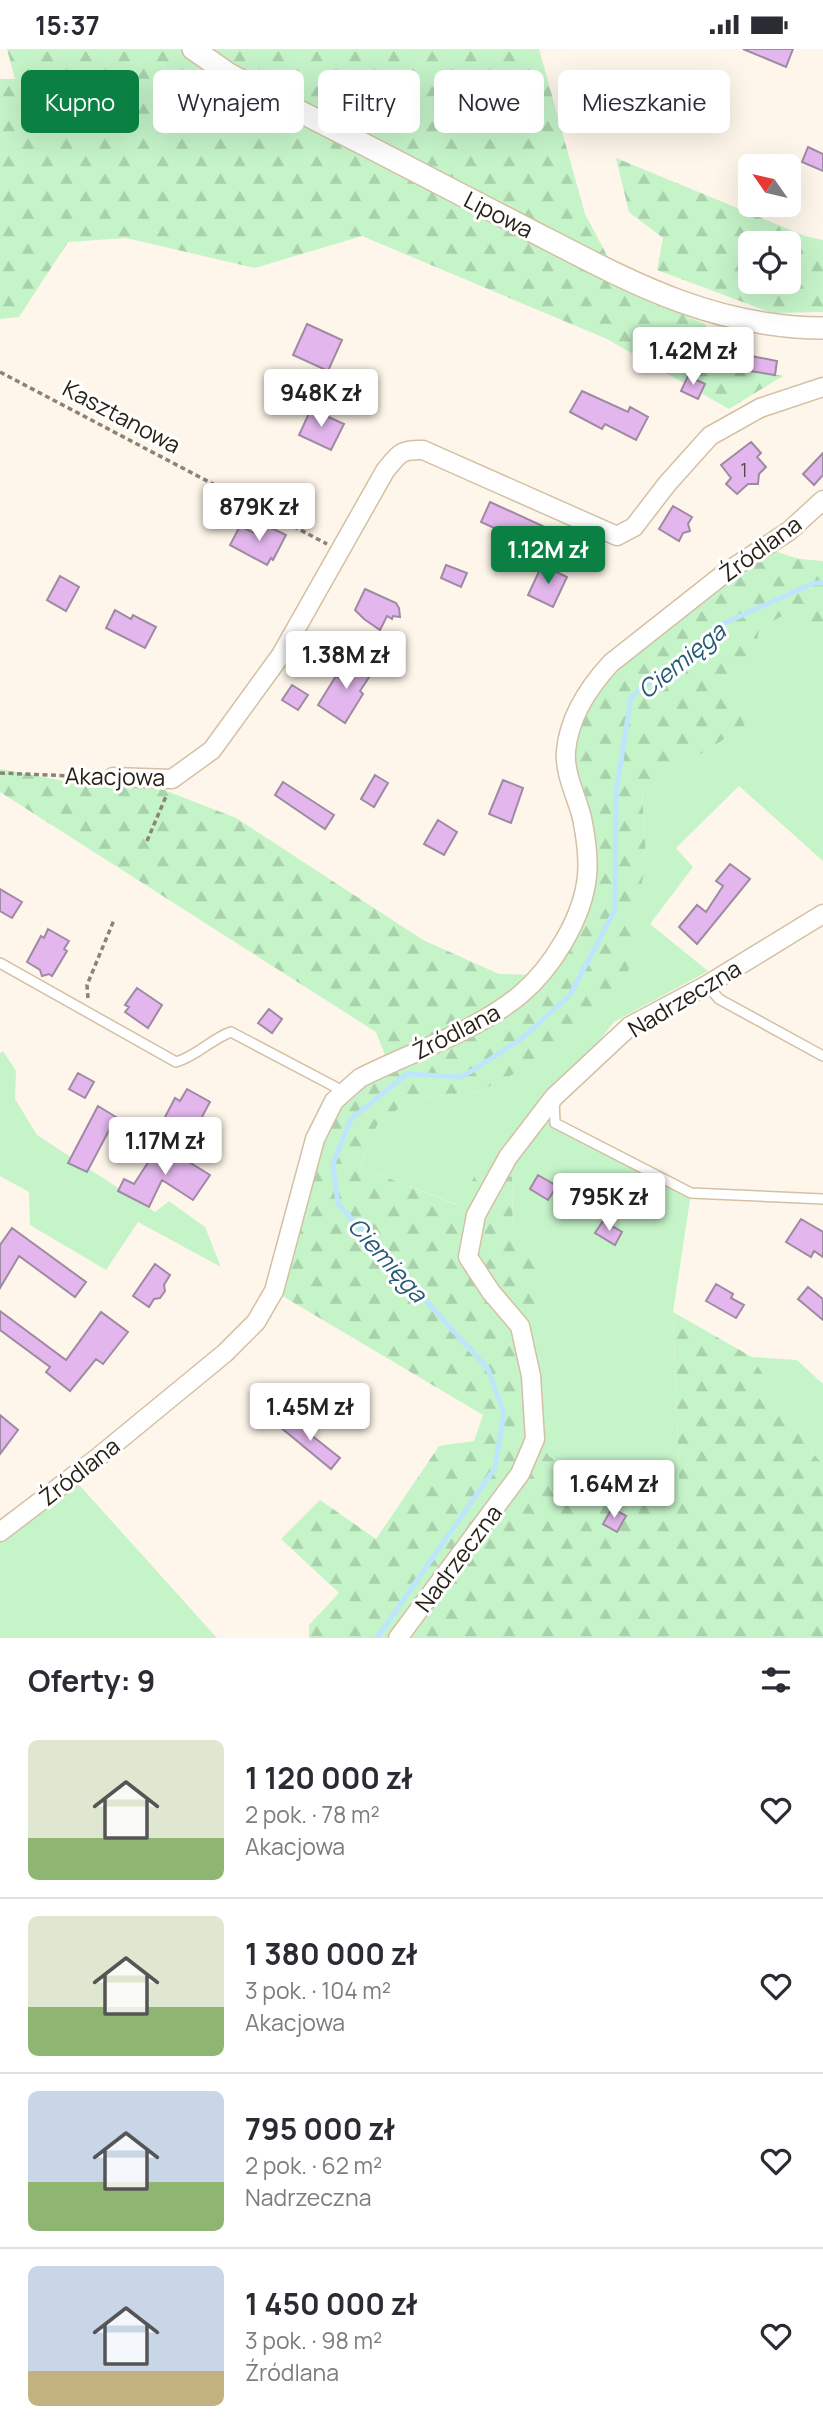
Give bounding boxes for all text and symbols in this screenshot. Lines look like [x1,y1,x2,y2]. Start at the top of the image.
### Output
text: 15:37 [35,7,100,43]
chip: Kupno [21,70,139,133]
chip: Wynajem [153,70,304,133]
chip: Filtry [318,70,420,133]
chip: Nowe [434,70,544,133]
chip: Mieszkanie [558,70,730,133]
north arrow [738,154,802,217]
map controls [738,154,801,294]
street label: Lipowa [459,183,539,245]
button: locate [738,231,801,294]
pin: 1.42M zł [621,327,765,387]
text: 1.42M zł [649,334,737,366]
pin: 948K zł [256,369,386,429]
street label: Kasztanowa [57,372,187,460]
text: 948K zł [280,376,362,408]
house number: 1 [740,457,748,483]
pin: 879K zł [194,483,324,543]
text: 879K zł [219,490,299,522]
street label: Źródlana [713,507,807,589]
pin: 1.12M zł [476,526,620,586]
text: 1.12M zł [507,533,589,565]
water label: Ciemięga [630,613,733,706]
pin: 1.38M zł [274,631,418,691]
text: 1.38M zł [302,638,390,670]
street label: Akacjowa [65,759,165,793]
street label: Nadrzeczna [622,952,746,1044]
street label: Źródlana [407,995,505,1067]
pin: 1.17M zł [93,1117,237,1177]
text: 1.17M zł [125,1124,205,1156]
pin: 795K zł [544,1173,674,1233]
text: 795K zł [569,1180,649,1212]
water label: Ciemięga [341,1209,436,1310]
pin: 1.45M zł [238,1383,382,1443]
text: 1.45M zł [266,1390,354,1422]
street label: Źródlana [32,1429,126,1513]
pin: 1.64M zł [542,1461,686,1520]
text: 1.64M zł [569,1467,659,1499]
street label: Nadrzeczna [407,1498,509,1618]
text: Oferty: 9 [28,1660,156,1701]
icon: filters [757,1661,795,1699]
text: 1 120 000 zł [245,1757,413,1798]
icon: home [84,1768,168,1852]
icon: heart [757,1791,795,1829]
text: 2 pok. · 78 m² [245,1798,380,1830]
text: Akacjowa [245,1830,345,1862]
text: 1 380 000 zł [245,1933,418,1974]
icon: home [84,1944,168,2028]
icon: heart [757,1967,795,2005]
text: 3 pok. · 104 m² [245,1974,391,2006]
text: Akacjowa [245,2006,345,2038]
text: 795 000 zł [245,2108,395,2149]
icon: home [84,2119,168,2203]
icon: heart [757,2142,795,2180]
text: 2 pok. · 62 m² [245,2149,382,2181]
text: Nadrzeczna [245,2181,372,2213]
text: 1 450 000 zł [245,2283,418,2324]
icon: home [84,2294,168,2378]
icon: heart [757,2317,795,2355]
text: 3 pok. · 98 m² [245,2324,382,2356]
text: Źródlana [245,2356,339,2388]

